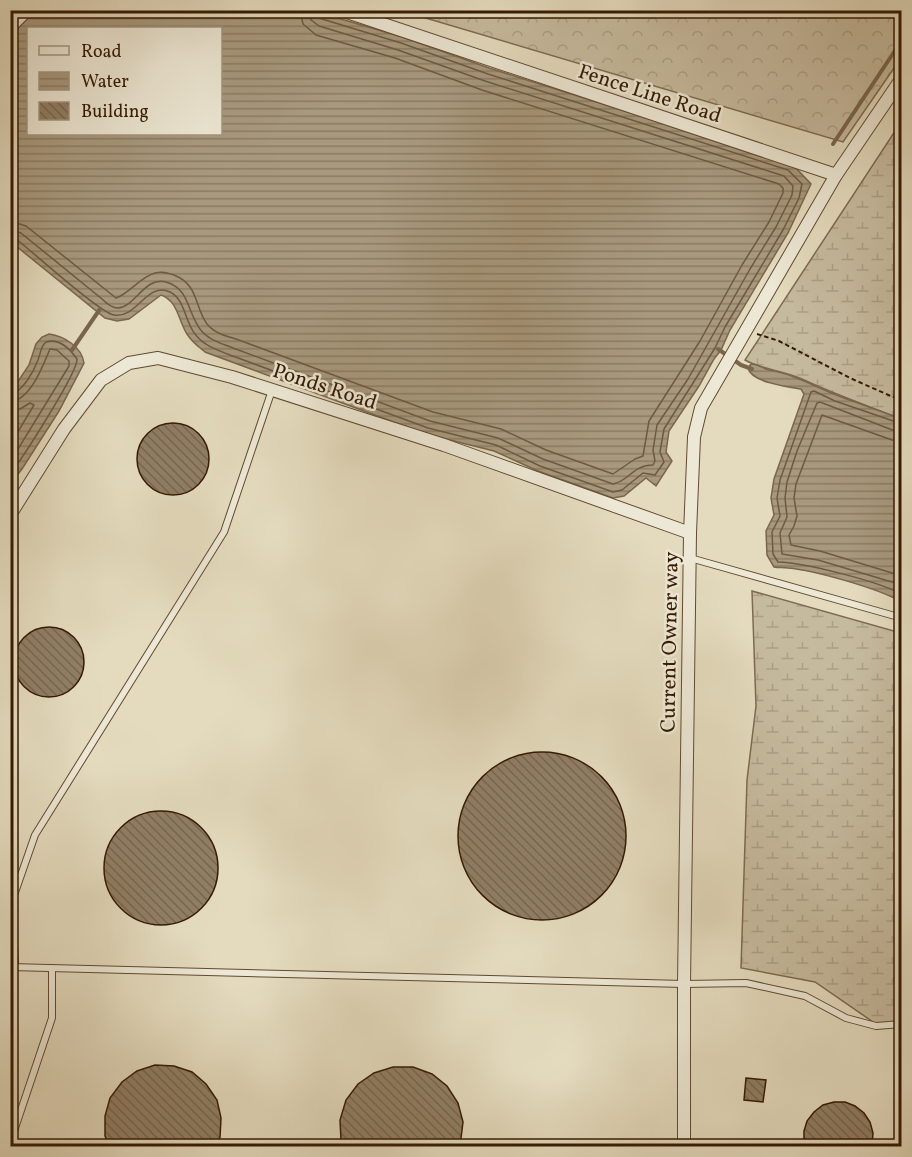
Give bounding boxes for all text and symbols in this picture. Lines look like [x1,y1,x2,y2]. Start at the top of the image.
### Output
legend [27,27,222,135]
text: Road [81,40,122,65]
street label: Fence Line Road [574,58,725,131]
text: Water [81,70,129,95]
text: Building [81,100,149,125]
street label: Ponds Road [269,357,380,418]
street label: Current Owner way [654,551,687,733]

